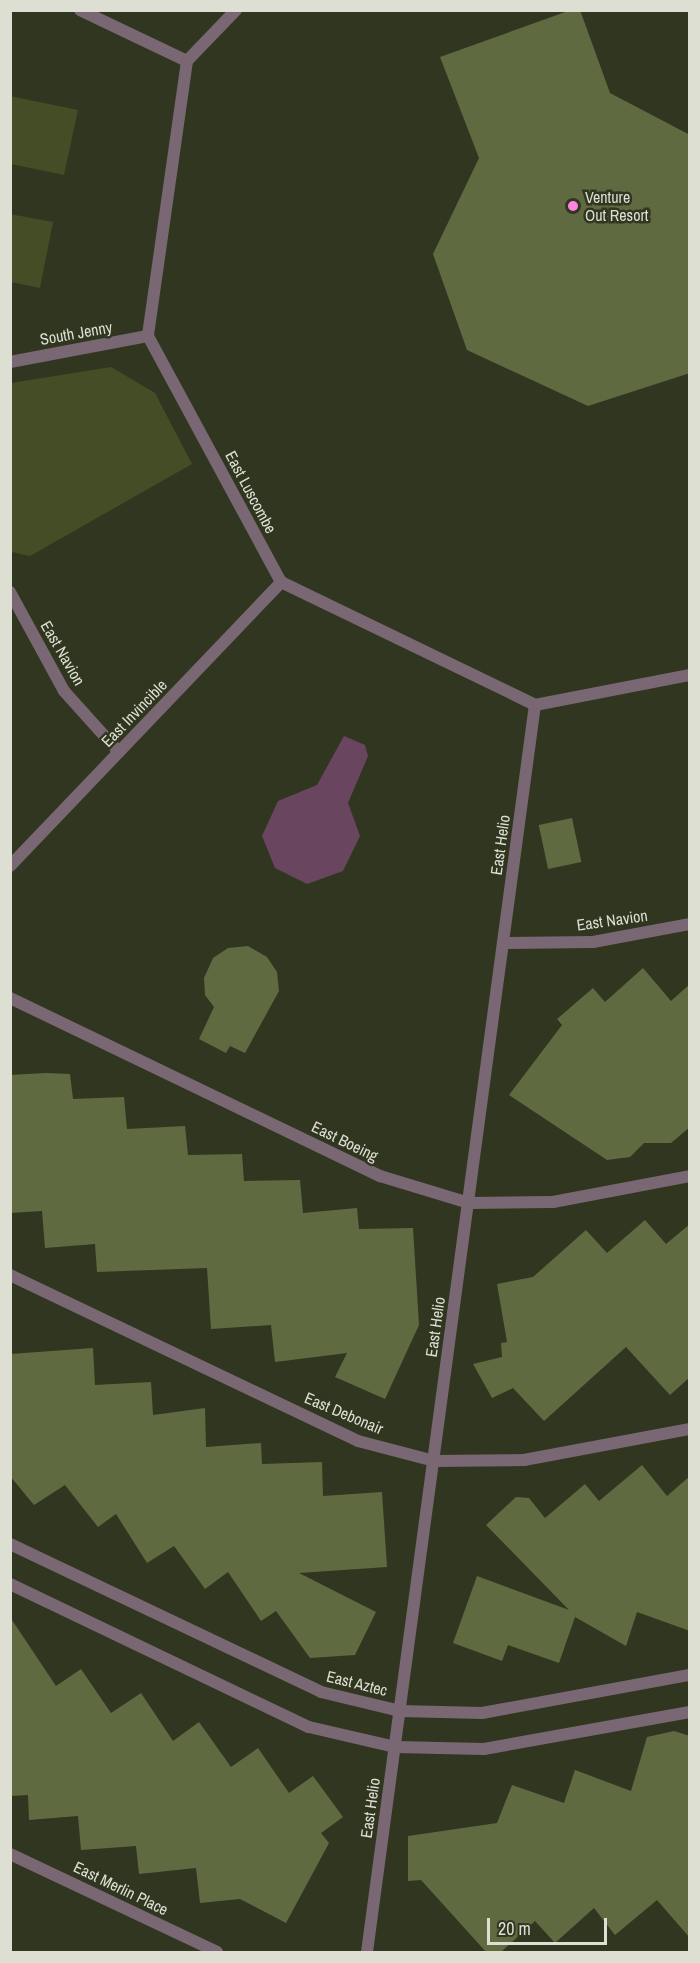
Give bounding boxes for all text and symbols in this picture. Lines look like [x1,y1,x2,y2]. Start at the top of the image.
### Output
place label: Venture Out Resort [585,187,648,225]
marker: Venture Out Resort [566,199,580,213]
street label: South Jenny [38,317,114,349]
street label: East Luscombe [221,448,281,536]
street label: East Navion [37,617,89,689]
street label: East Invincible [97,675,171,751]
street label: East Helio [486,814,514,876]
street label: East Navion [575,906,649,934]
street label: East Boeing [309,1117,381,1165]
street label: East Helio [421,1296,449,1358]
street label: East Debonair [302,1388,386,1438]
street label: East Aztec [324,1666,390,1700]
street label: East Helio [356,1777,384,1839]
street label: East Merlin Place [71,1857,171,1919]
scale bar [490,1906,610,1944]
text: 20 m [498,1916,531,1941]

